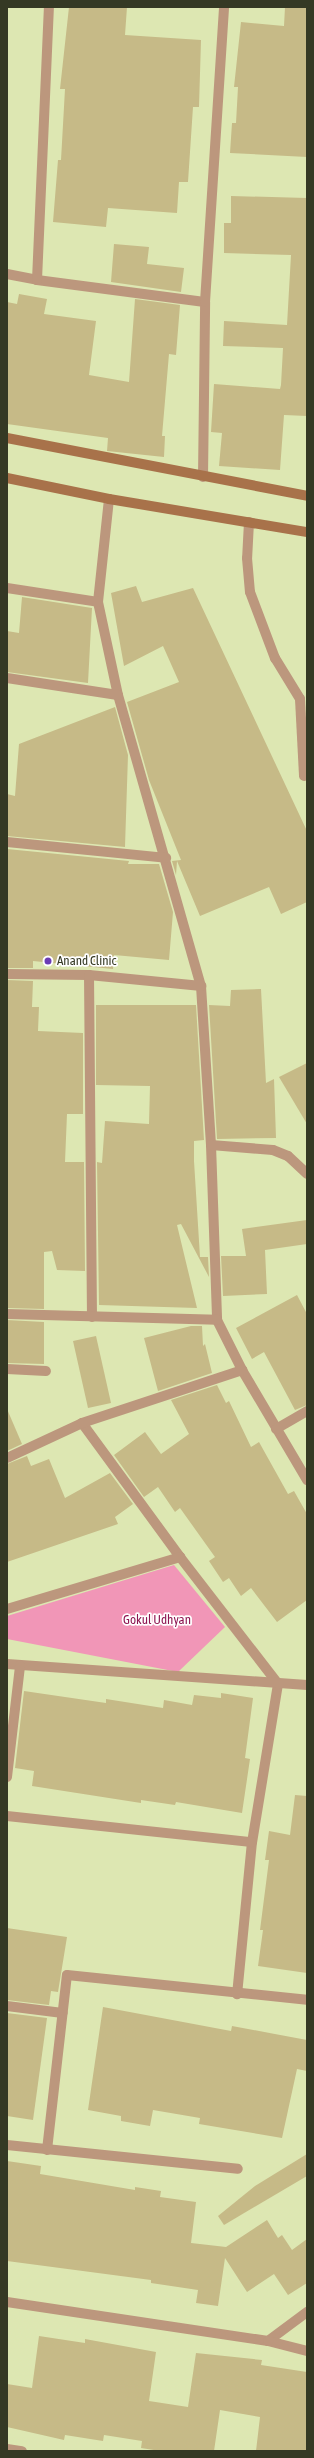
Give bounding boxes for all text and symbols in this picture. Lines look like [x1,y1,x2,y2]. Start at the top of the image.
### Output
place label: Anand Clinic [57,953,116,969]
marker: Anand Clinic [42,955,54,967]
park label: Gokul Udhyan [123,1612,191,1628]

